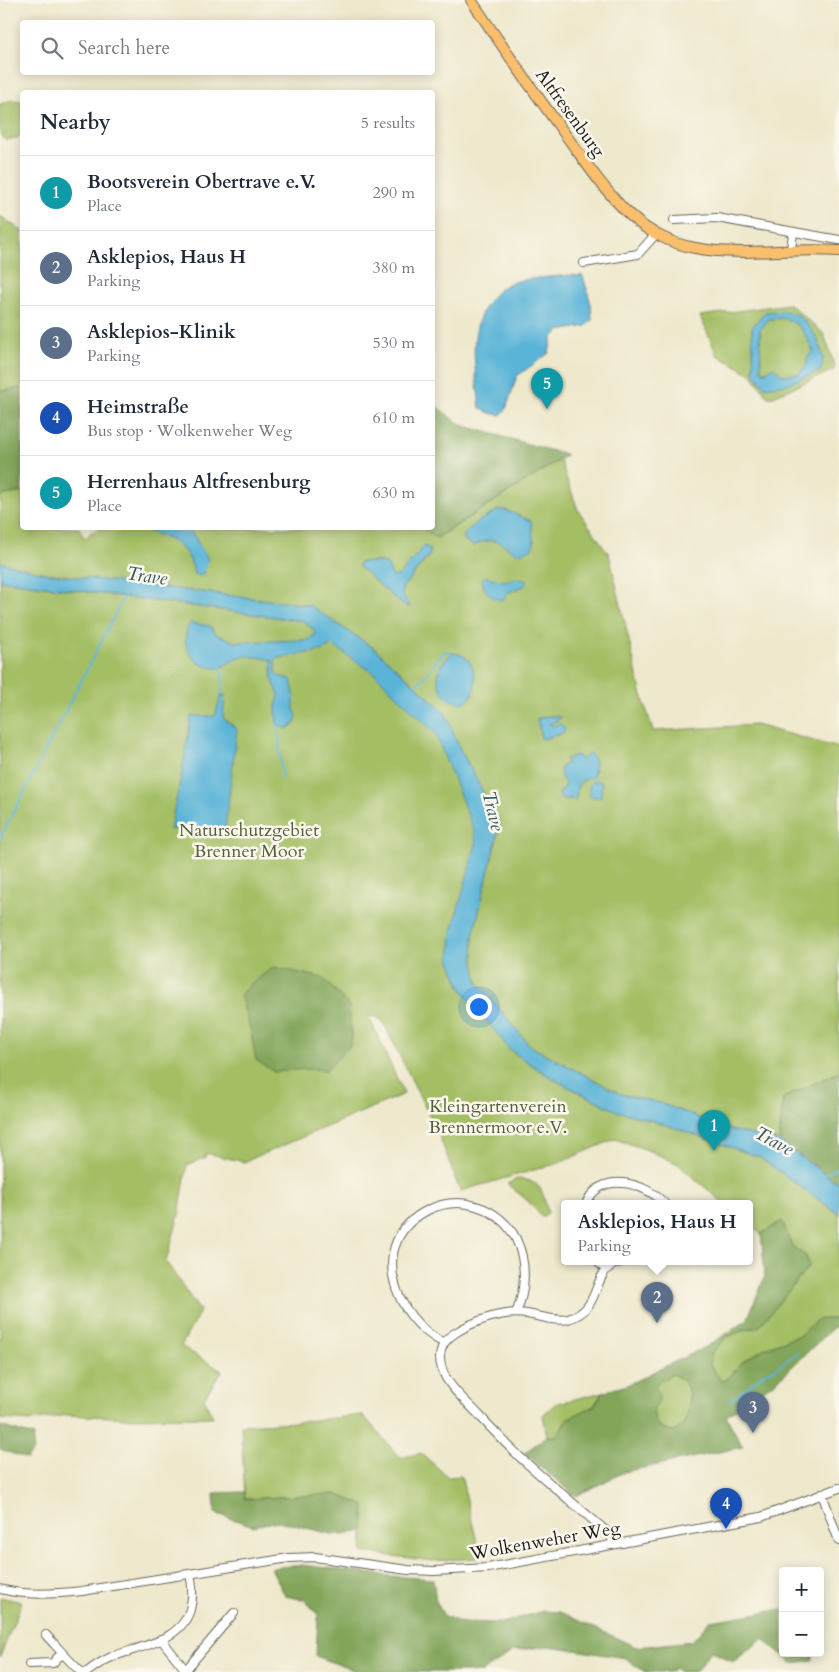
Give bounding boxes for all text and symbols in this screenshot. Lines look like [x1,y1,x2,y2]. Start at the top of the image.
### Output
search box [20,20,435,75]
icon: search [38,34,66,62]
text: Search here [78,35,170,61]
street label: Altfresenburg [529,64,611,163]
text: Nearby [40,108,111,137]
text: 5 results [361,112,415,134]
text: Bootsverein Obertrave e.V. [87,169,316,195]
text: 1 [52,182,60,204]
text: 290 m [373,182,415,204]
text: Place [87,195,122,217]
text: Asklepios, Haus H [87,244,246,270]
text: 2 [52,257,60,279]
text: 380 m [373,257,415,279]
text: Parking [87,270,140,292]
text: Asklepios-Klinik [87,319,236,345]
text: 3 [52,332,60,354]
text: 530 m [373,332,415,354]
text: Parking [87,345,140,367]
pin: 5 [531,368,563,409]
text: Heimstraße [87,394,189,420]
text: 4 [52,407,60,429]
text: 610 m [373,407,415,429]
text: Bus stop · Wolkenweher Weg [87,420,292,442]
text: Herrenhaus Altfresenburg [87,469,310,495]
text: 5 [52,482,60,504]
text: 630 m [373,482,415,504]
text: Place [87,495,122,517]
water label: Trave [125,560,170,592]
water label: Trave [475,788,511,835]
park label: Naturschutzgebiet Brenner Moor [179,818,319,864]
your location [466,994,492,1020]
park label: Kleingartenverein Brennermoor e.V. [429,1094,567,1140]
pin: 1 [698,1110,730,1151]
water label: Trave [750,1120,799,1162]
popup [561,1200,753,1265]
text: Asklepios, Haus H [577,1209,737,1235]
text: Parking [577,1235,631,1257]
pin: 2 [641,1282,673,1323]
pin: 3 [737,1392,769,1433]
pin: 4 [710,1488,742,1529]
street label: Wolkenweher Weg [467,1515,623,1567]
map controls [779,1567,824,1657]
button: + [779,1567,824,1612]
button: − [779,1612,824,1657]

